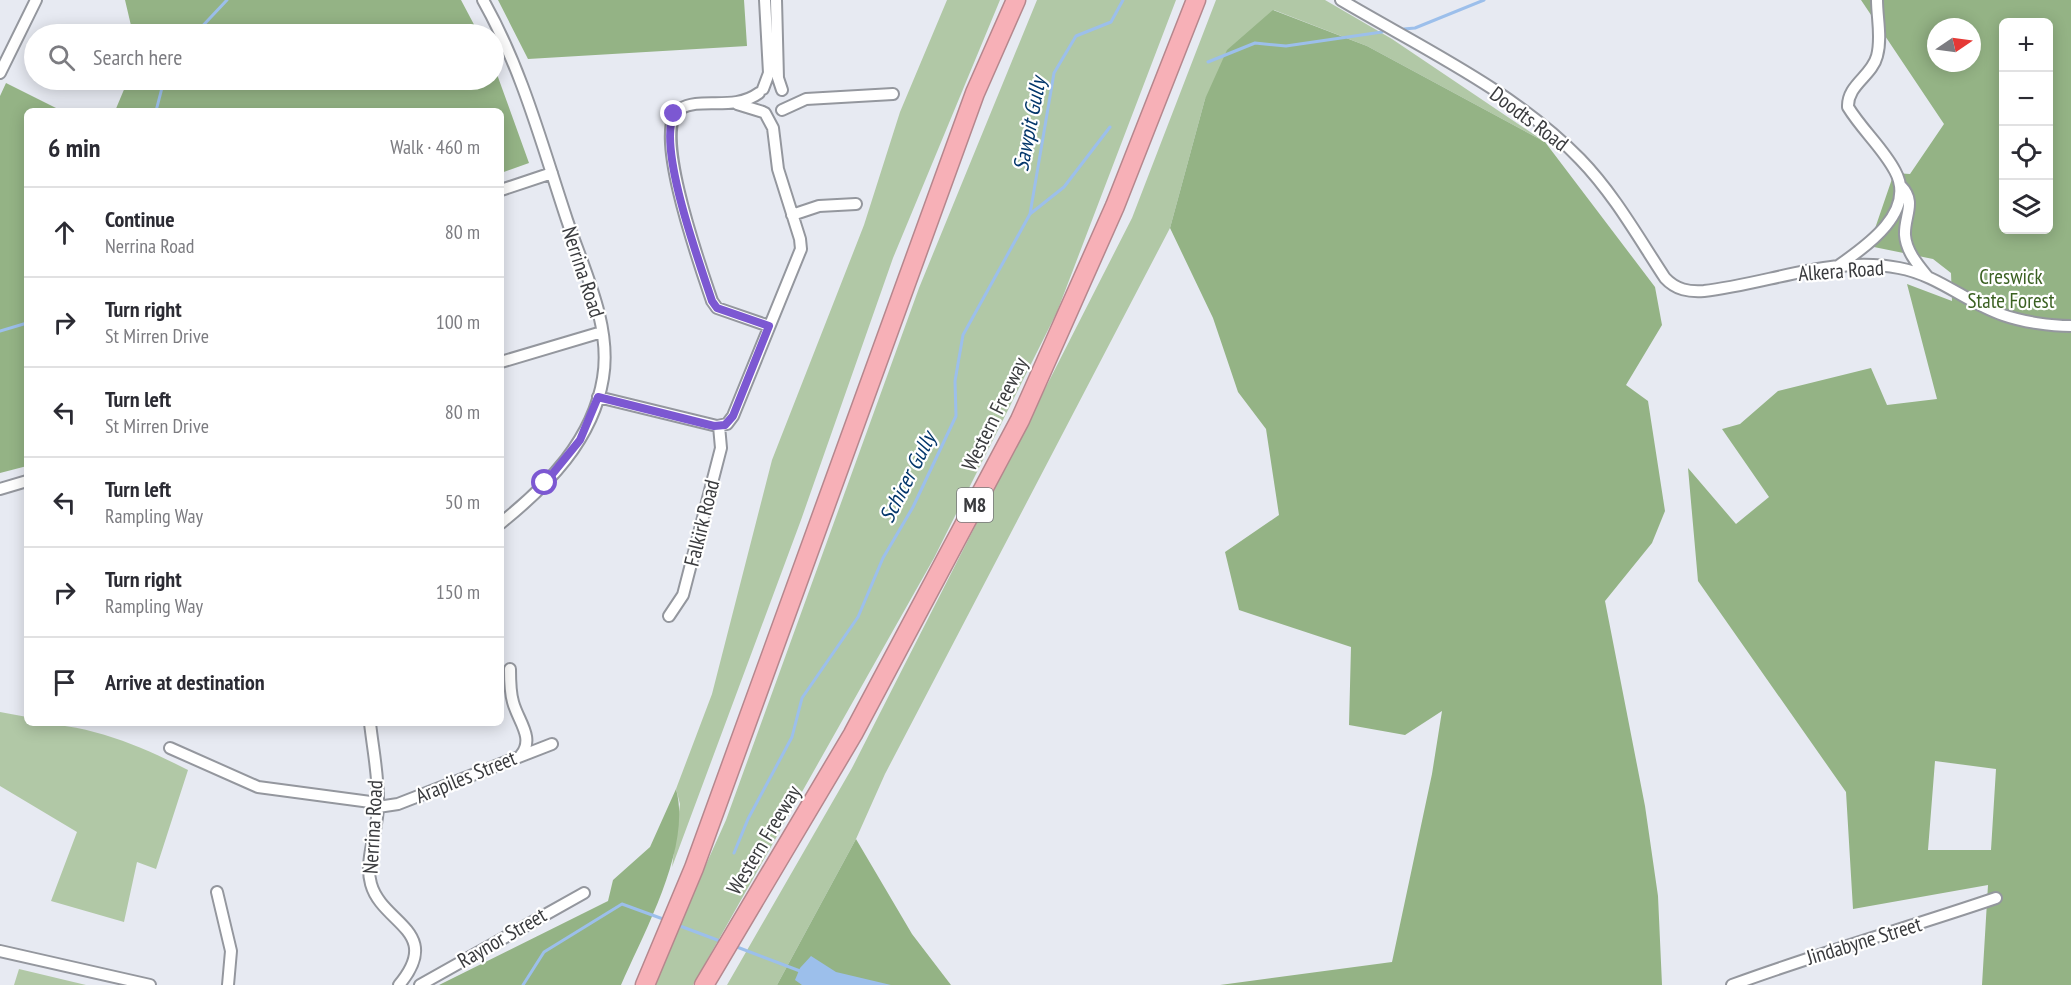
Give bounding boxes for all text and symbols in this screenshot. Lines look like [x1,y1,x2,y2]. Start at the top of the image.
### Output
north arrow [1927,18,1981,72]
map controls [1999,18,2053,234]
button: + [1999,18,2053,72]
search box [24,24,504,90]
icon: search [45,41,78,74]
text: Search here [93,43,182,71]
water label: Sawpit Gully [1006,72,1052,173]
button: − [1999,72,2053,126]
street label: Doodts Road [1485,80,1574,157]
route end [660,100,686,126]
button: locate [1999,126,2053,180]
text: 6 min [48,131,101,164]
text: Walk · 460 m [390,134,480,160]
button: layers [1999,180,2053,234]
text: Continue [105,205,175,233]
icon: ahead [48,216,81,249]
text: 80 m [445,219,480,245]
street label: Nerrina Road [556,223,611,321]
text: Nerrina Road [105,233,194,259]
street label: Alkera Road [1797,254,1885,287]
park label: Creswick State Forest [1968,263,2055,314]
text: Turn right [105,295,182,323]
icon: right [48,306,81,339]
text: 100 m [436,309,480,335]
text: St Mirren Drive [105,323,209,349]
street label: Western Freeway [955,353,1034,475]
text: Turn left [105,385,171,413]
icon: left [48,396,81,429]
text: 80 m [445,399,480,425]
text: St Mirren Drive [105,413,209,439]
water label: Schicer Gully [872,425,943,527]
route start [531,469,557,495]
text: Turn left [105,475,171,503]
street label: Falkirk Road [678,477,725,569]
icon: left [48,486,81,519]
road number: M8 [957,488,993,522]
text: 50 m [445,489,480,515]
text: Rampling Way [105,503,203,529]
text: Turn right [105,565,182,593]
icon: right [48,576,81,609]
text: 150 m [436,579,480,605]
text: Rampling Way [105,593,203,619]
icon: arrive [48,666,81,699]
text: Arrive at destination [105,668,265,696]
street label: Arapiles Street [411,744,520,809]
street label: Nerrina Road [357,779,388,875]
street label: Western Freeway [720,780,807,899]
street label: Raynor Street [452,901,551,974]
street label: Jindabyne Street [1802,910,1925,971]

